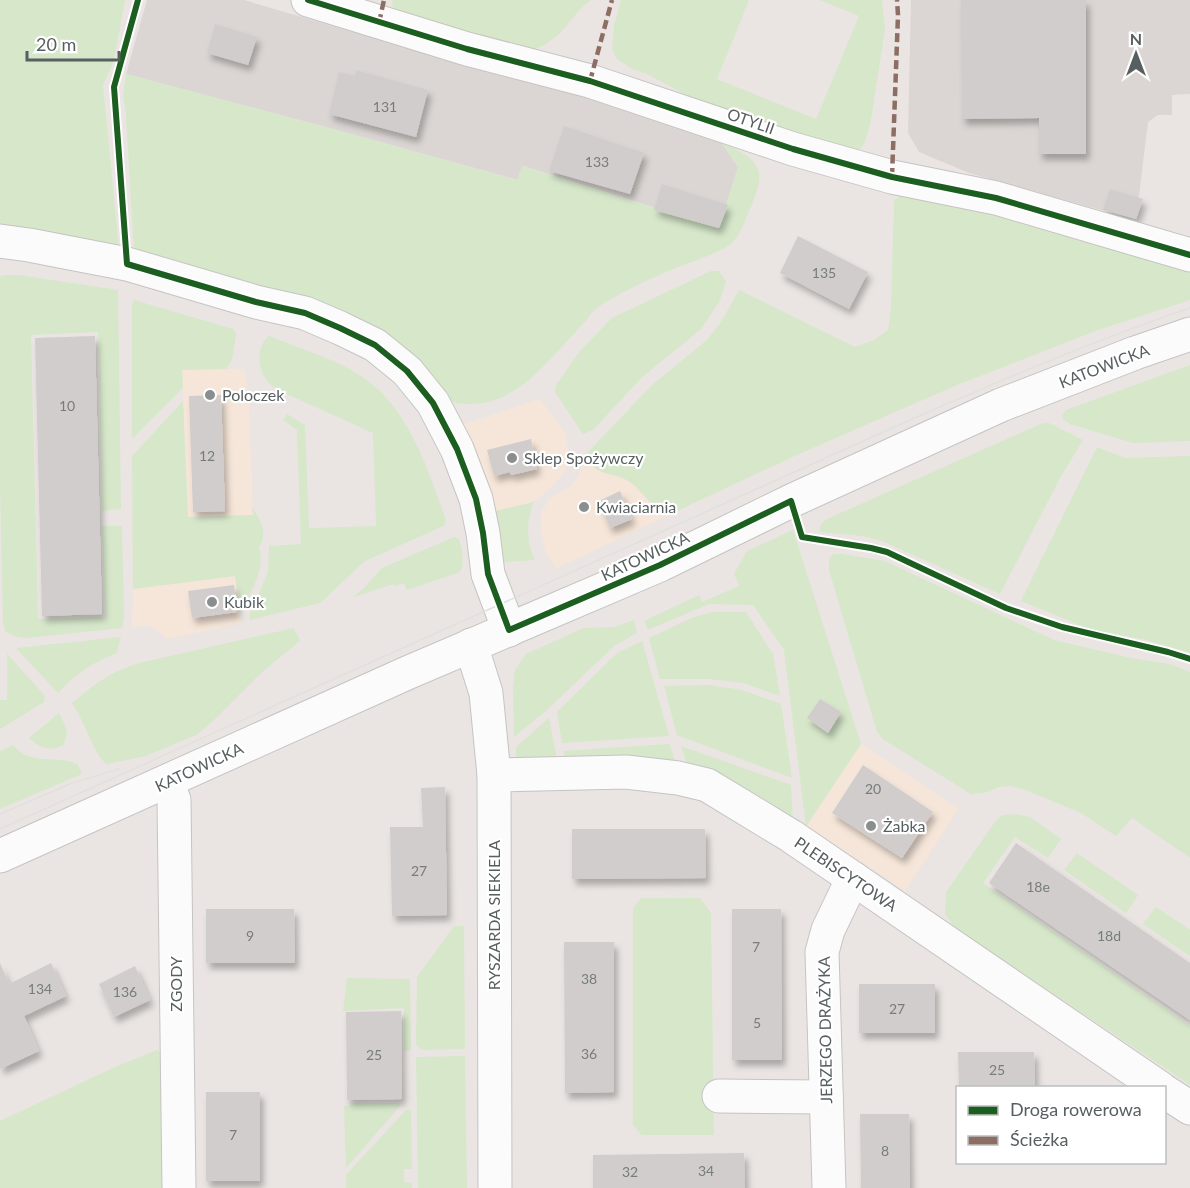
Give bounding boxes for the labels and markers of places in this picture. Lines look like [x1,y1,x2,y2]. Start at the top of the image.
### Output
place label: Poloczek [222,385,285,404]
marker: Poloczek [203,388,217,402]
place label: Sklep Spożywczy [524,448,644,467]
marker: Sklep Spożywczy [505,451,519,465]
place label: Kwiaciarnia [596,497,676,516]
marker: Kwiaciarnia [577,500,591,514]
place label: Kubik [224,592,265,611]
marker: Kubik [205,595,219,609]
place label: Żabka [883,816,926,835]
marker: Żabka [864,819,878,833]

